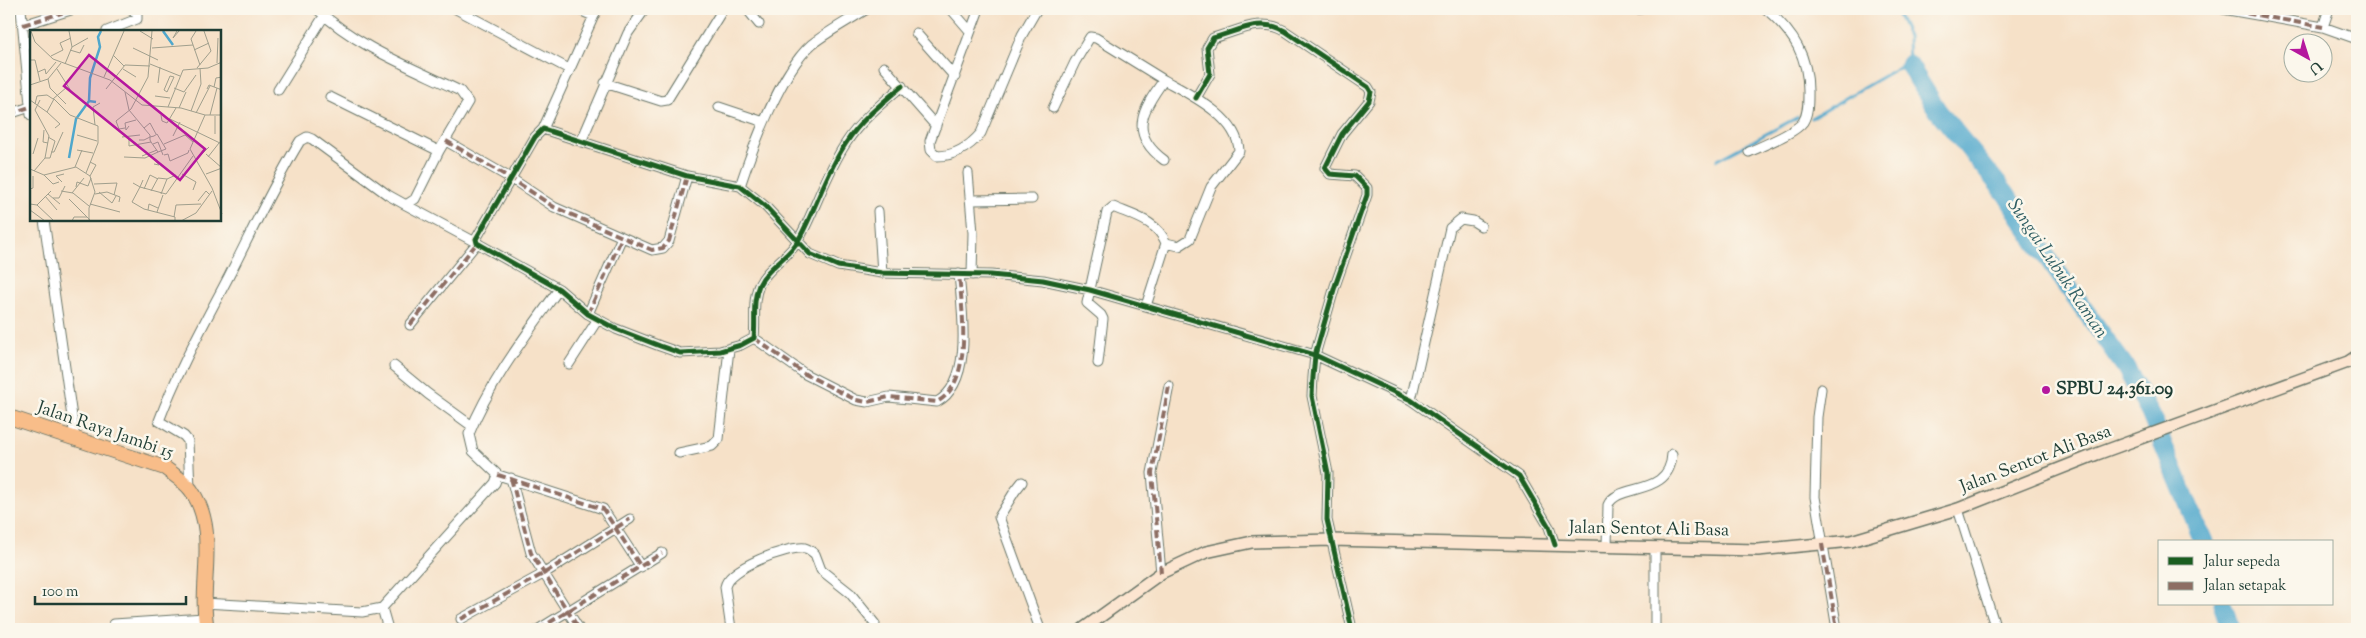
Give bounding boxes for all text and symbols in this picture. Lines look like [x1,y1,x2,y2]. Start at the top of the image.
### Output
inset map [30,30,221,221]
north arrow [2284,32,2334,82]
text: U [2304,55,2326,78]
water label: Sungai Lubuk Raman [2000,194,2114,344]
place label: SPBU 24.361.09 [2056,377,2173,403]
marker: SPBU 24.361.09 [2040,384,2052,396]
street label: Jalan Raya Jambi 15 [32,395,177,467]
street label: Jalan Sentot Ali Basa [1956,419,2116,501]
street label: Jalan Sentot Ali Basa [1568,516,1729,544]
legend [2158,540,2334,606]
text: Jalur sepeda [2203,552,2280,573]
scale bar [35,573,186,605]
text: Jalan setapak [2203,576,2287,597]
text: 100 m [42,582,79,603]

